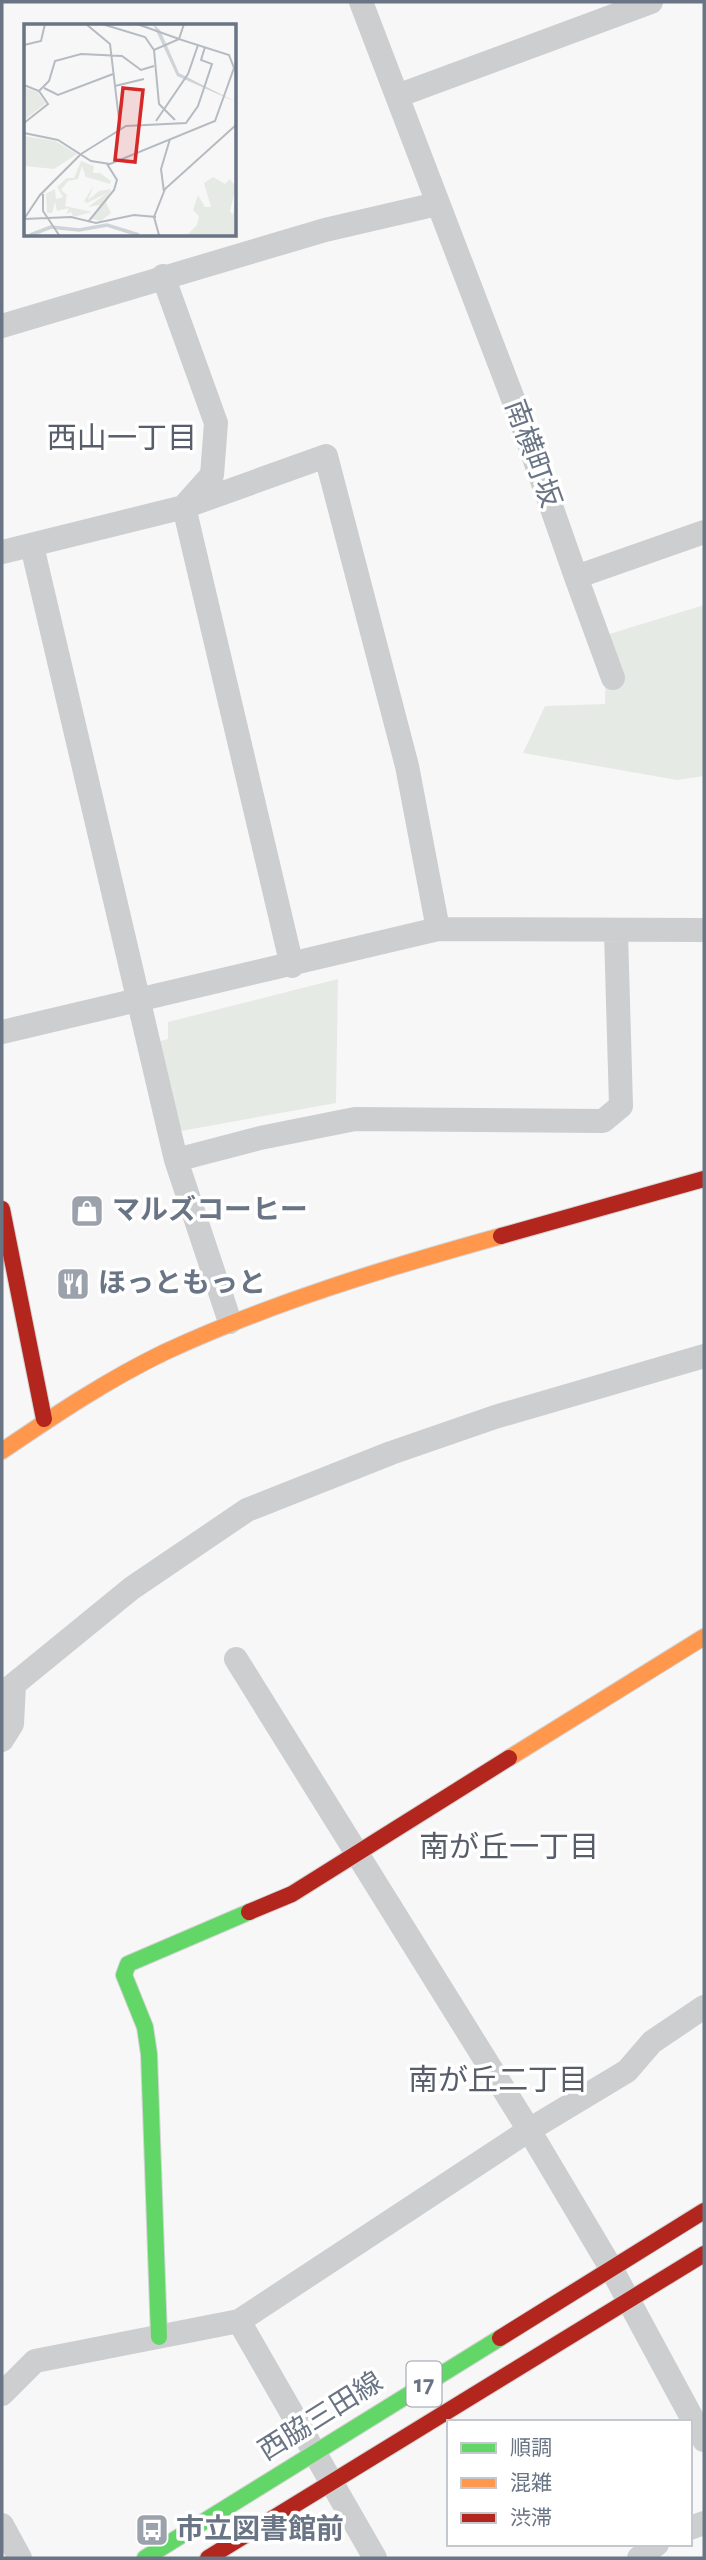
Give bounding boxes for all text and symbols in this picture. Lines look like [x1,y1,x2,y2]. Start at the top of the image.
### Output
inset map [24,24,236,236]
street label: 南横町坂 [500,396,566,511]
district label: 西山一丁目 [47,423,197,454]
shop icon: マルズコーヒー [68,1192,106,1230]
place label: マルズコーヒー [112,1194,308,1225]
restaurant icon: ほっともっと [54,1265,92,1303]
place label: ほっともっと [98,1269,266,1298]
district label: 南が丘一丁目 [419,1831,599,1863]
district label: 南が丘二丁目 [408,2064,588,2096]
road number: 17 [406,2362,442,2406]
street label: 西脇三田線 [253,2366,388,2466]
legend [447,2420,692,2546]
text: 順調 [510,2437,552,2459]
text: 混雑 [510,2472,552,2494]
text: 渋滞 [510,2507,552,2529]
bus stop icon: 市立図書館前 [133,2511,171,2549]
place label: 市立図書館前 [176,2513,344,2544]

